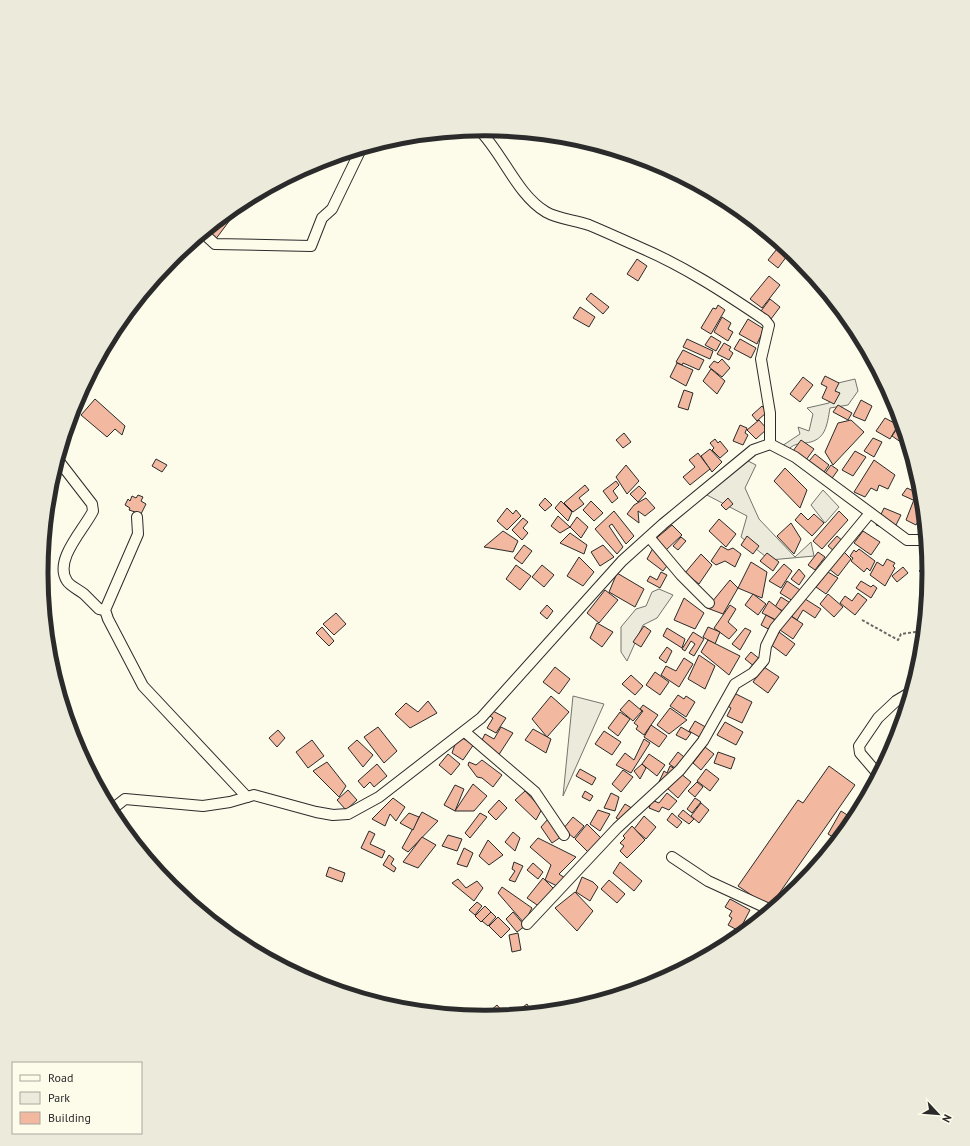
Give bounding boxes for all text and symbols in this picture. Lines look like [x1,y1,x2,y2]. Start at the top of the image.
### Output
legend [12,1062,142,1134]
text: Road [48,1070,73,1085]
text: Park [48,1090,70,1105]
north arrow [918,1094,958,1134]
text: Building [48,1110,91,1125]
text: N [939,1112,955,1125]

